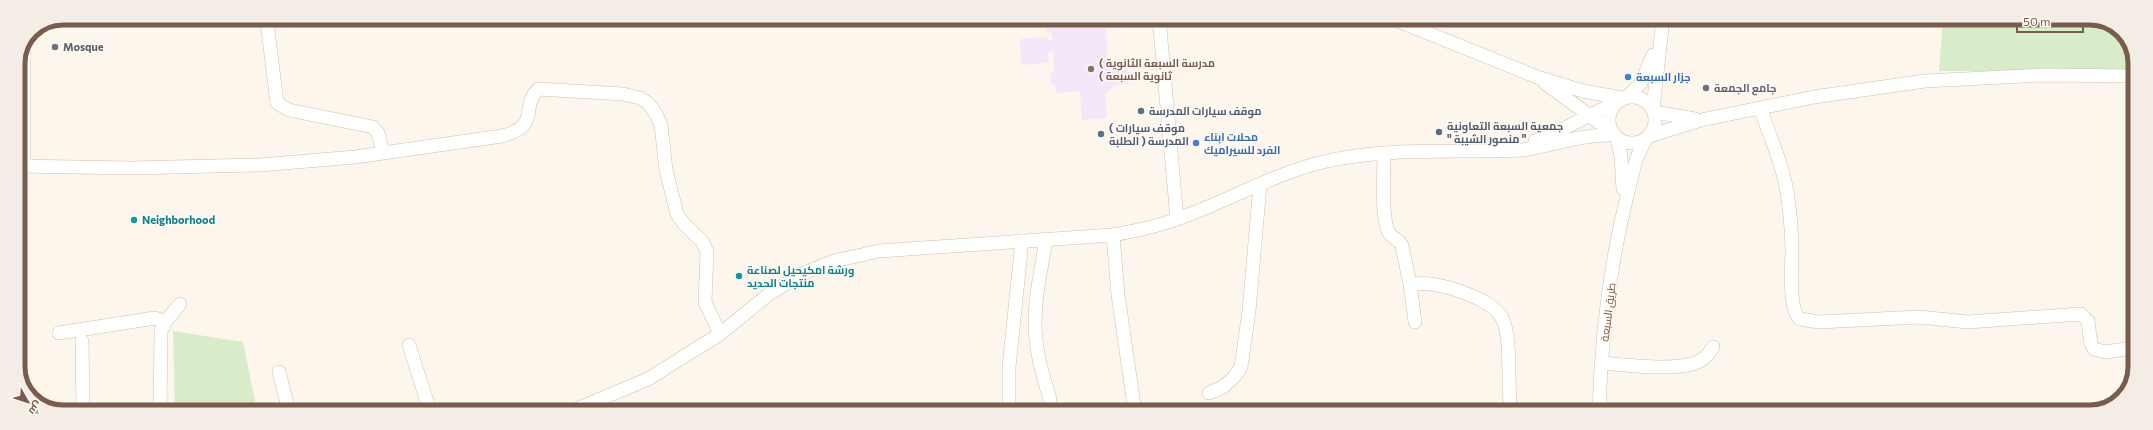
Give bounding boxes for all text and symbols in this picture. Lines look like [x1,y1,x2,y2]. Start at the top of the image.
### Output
scale bar [2017,8,2083,34]
text: 50 m [2023,14,2051,28]
place label: Mosque [63,40,104,53]
marker: Mosque [50,42,60,52]
place label: ( مدرسة السبعة الثانوية ( ثانوية السبعة [1099,56,1215,84]
marker: ( مدرسة السبعة الثانوية ( ثانوية السبعة [1086,64,1096,74]
place label: جزار السبعة [1636,70,1691,84]
marker: جزار السبعة [1623,72,1633,82]
place label: جامع الجمعة [1714,81,1776,96]
marker: جامع الجمعة [1701,83,1711,93]
place label: موقف سيارات المدرسة [1149,104,1262,119]
marker: موقف سيارات المدرسة [1136,106,1146,116]
place label: جمعية السبعة التعاونية " منصور الشيبة " [1447,119,1563,147]
place label: ( موقف سيارات المدرسة ( الطلبة [1109,121,1189,148]
marker: جمعية السبعة التعاونية " منصور الشيبة " [1434,127,1444,137]
marker: ( موقف سيارات المدرسة ( الطلبة [1096,129,1106,139]
place label: محلات ابناء الفرد للسيراميك [1204,130,1281,157]
marker: محلات ابناء الفرد للسيراميك [1191,138,1201,148]
place label: Neighborhood [142,213,215,226]
marker: Neighborhood [129,215,139,225]
place label: ورشة امكيحيل لصناعة منتجات الحديد [747,263,854,290]
marker: ورشة امكيحيل لصناعة منتجات الحديد [734,271,744,281]
street label: طريق السبعة [1597,282,1619,342]
north arrow [8,382,48,422]
text: ش [26,398,46,418]

